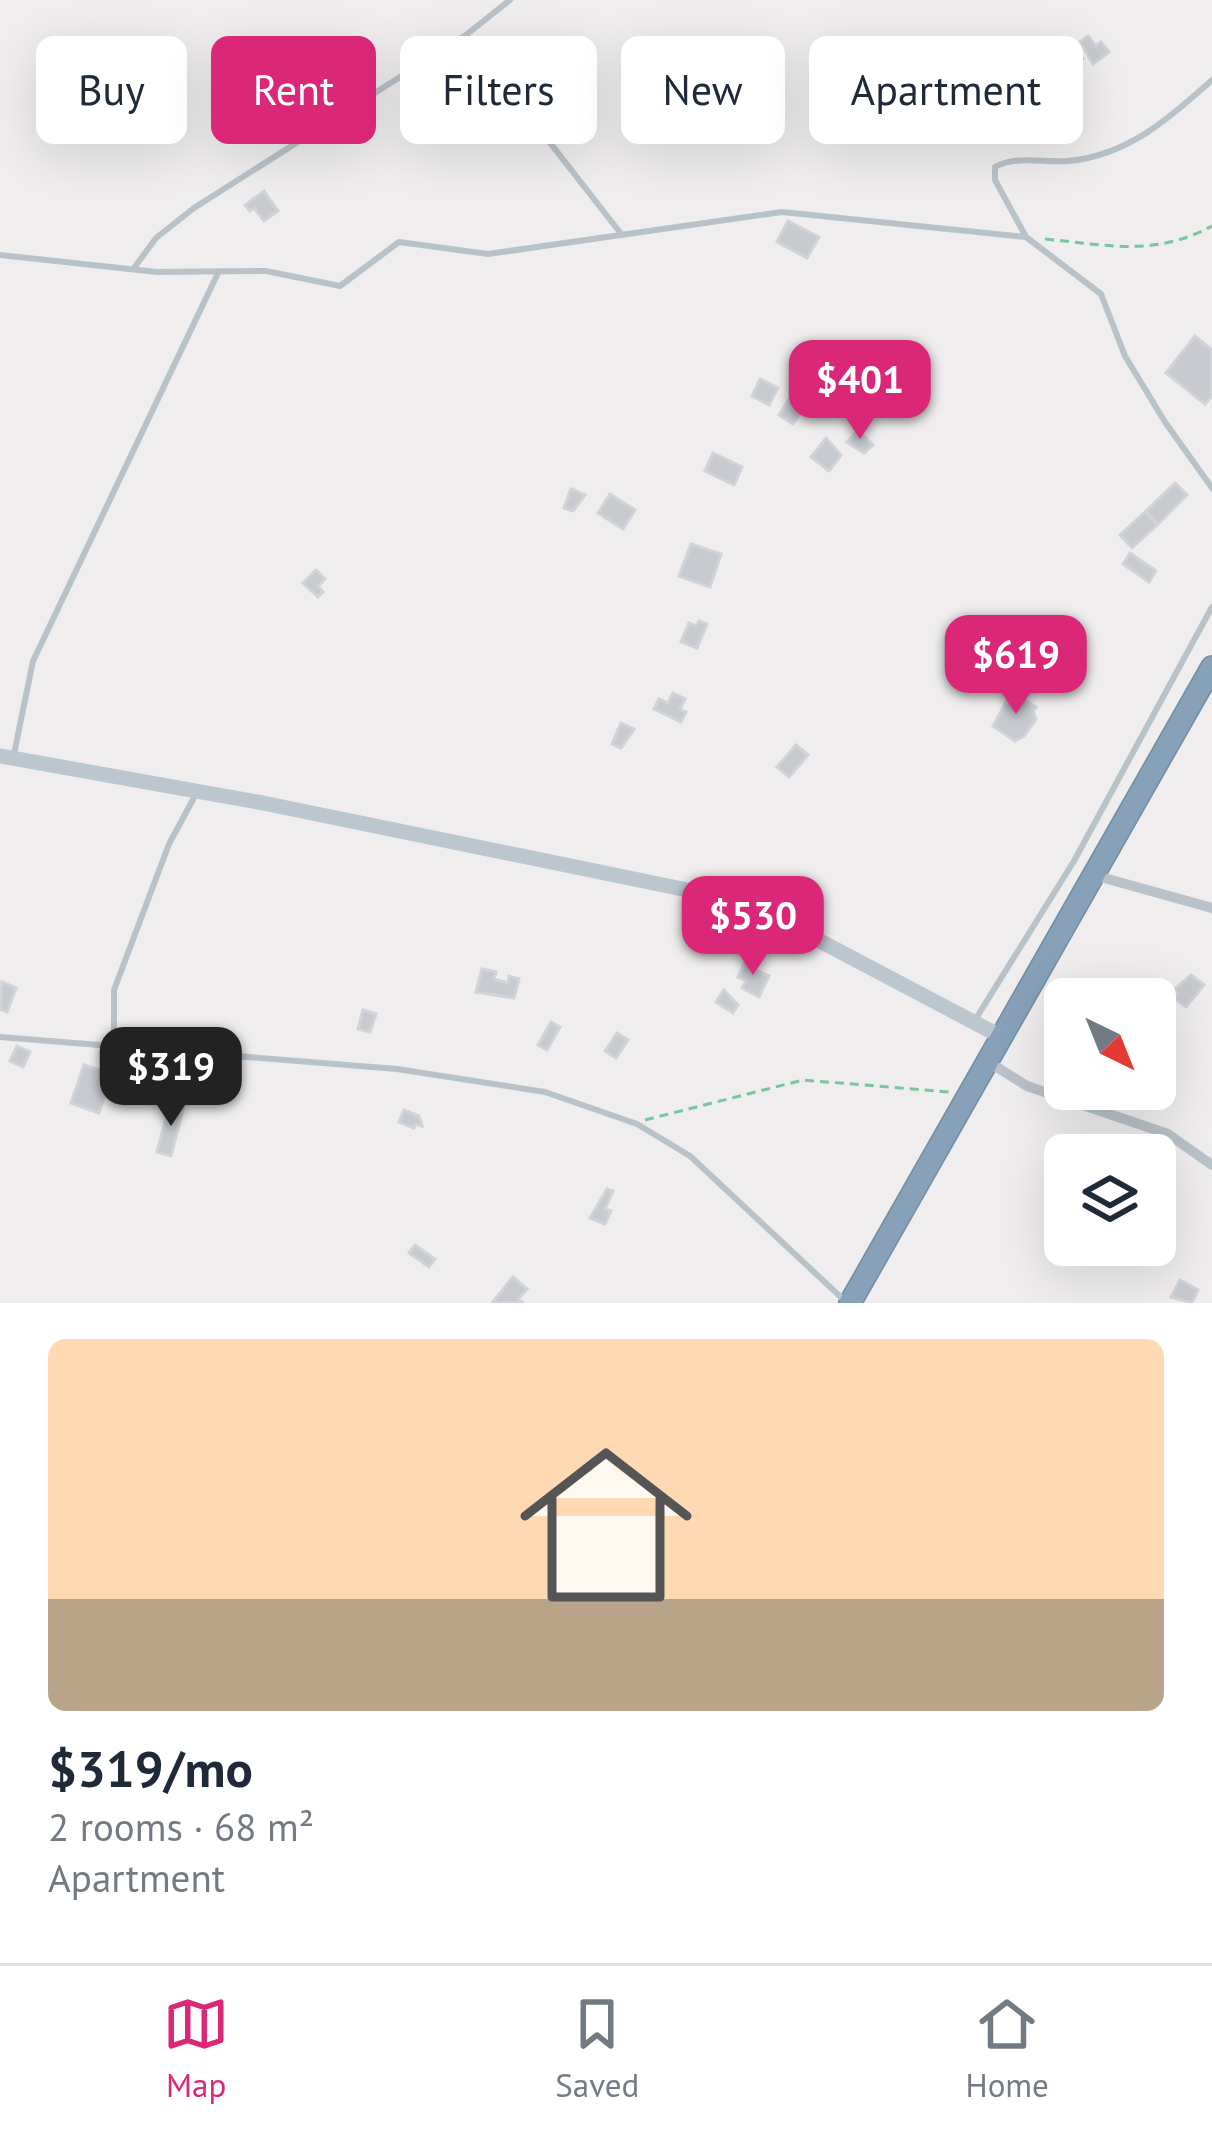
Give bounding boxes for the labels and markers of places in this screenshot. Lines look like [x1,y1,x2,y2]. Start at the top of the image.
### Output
pin: $401 [789,340,931,442]
pin: $619 [945,615,1087,717]
pin: $530 [682,876,824,978]
pin: $319 [100,1027,242,1129]

